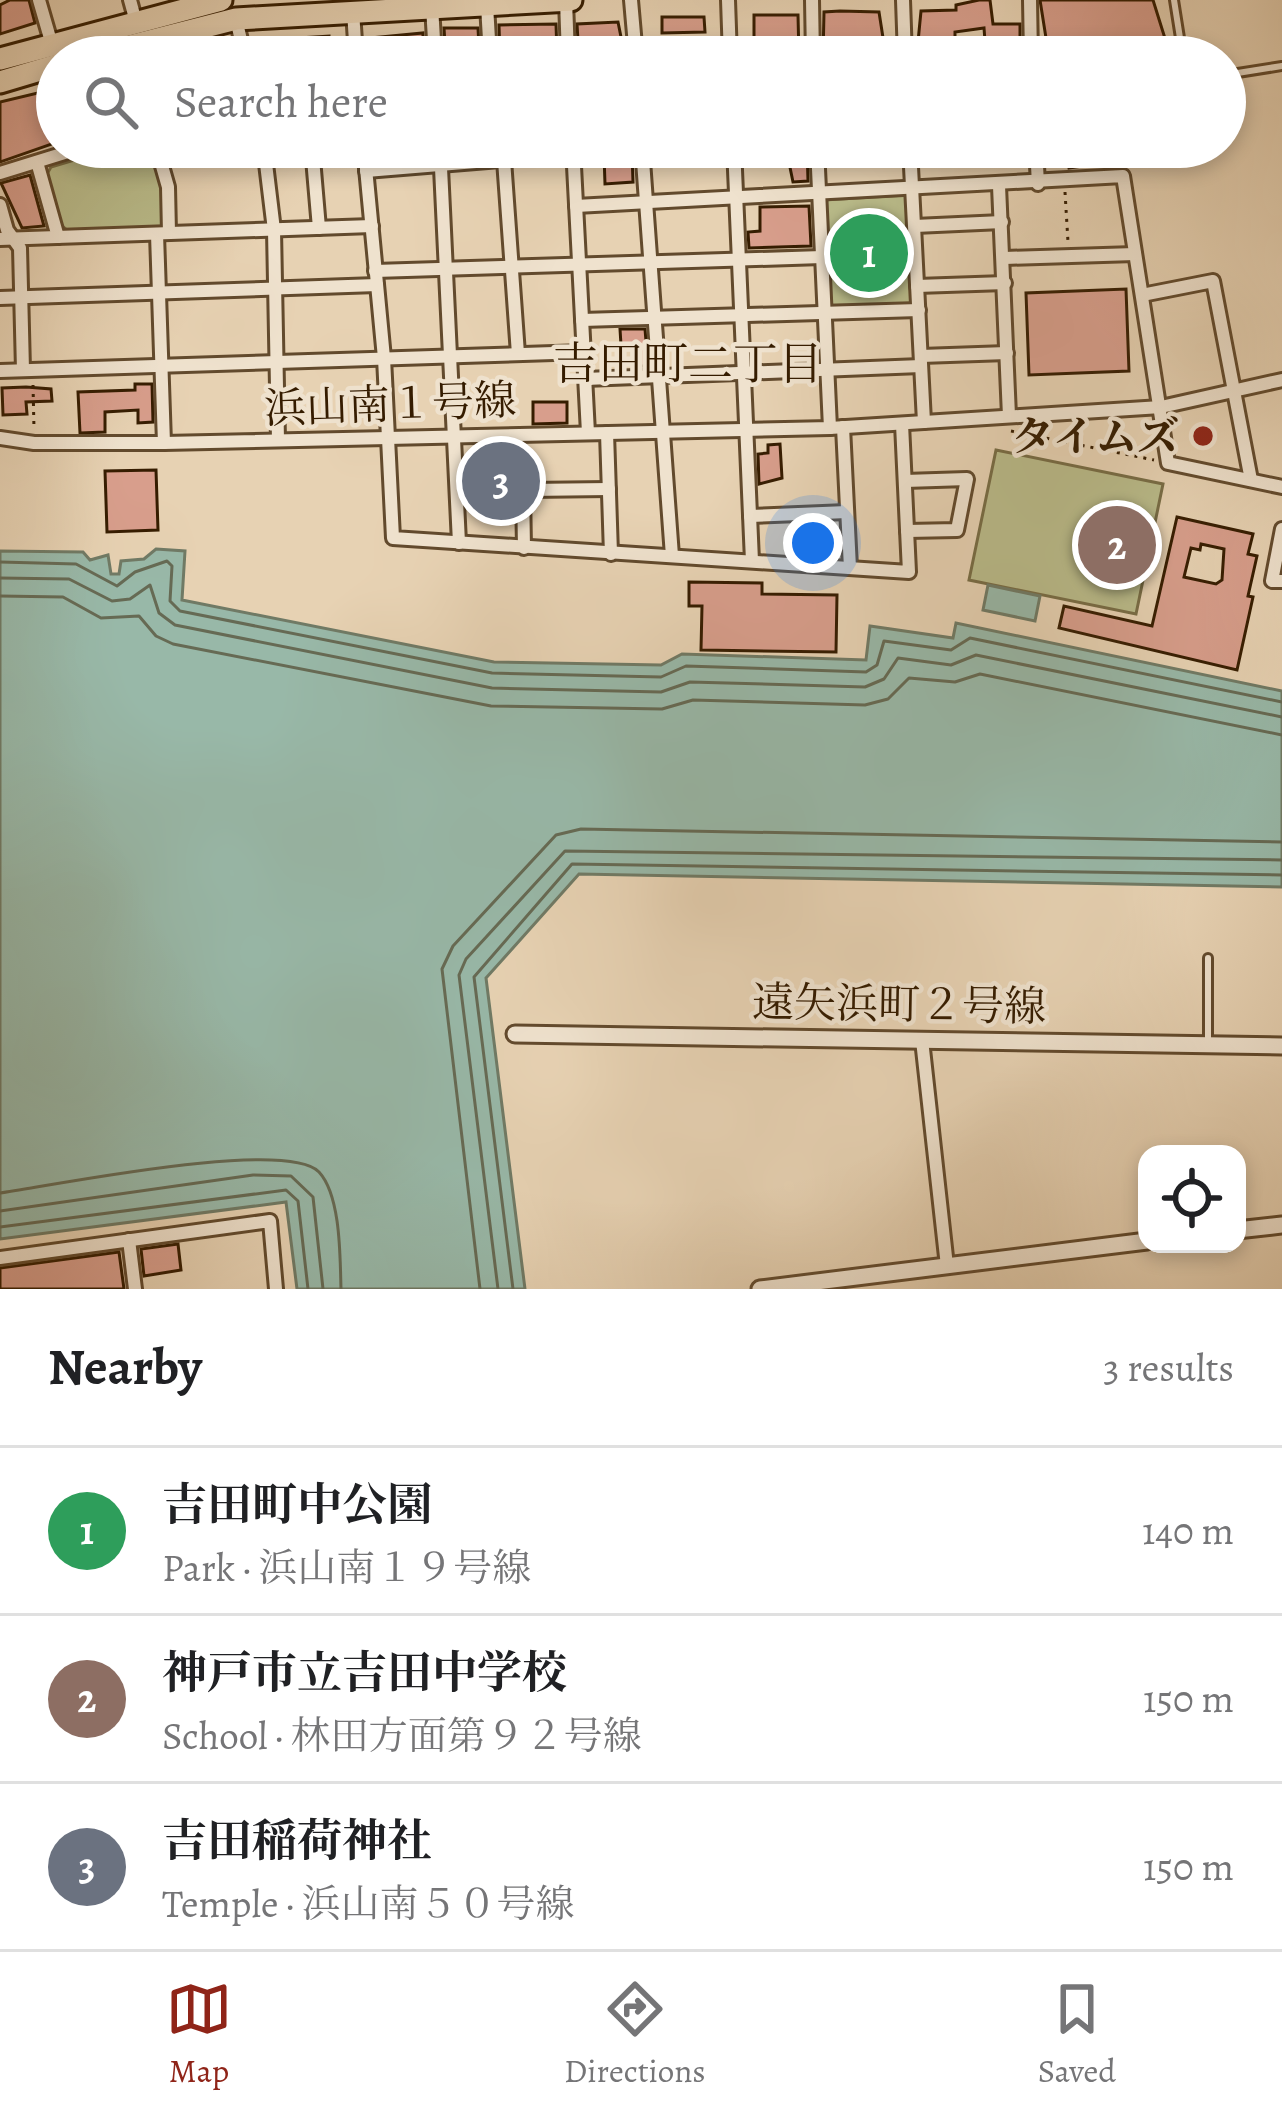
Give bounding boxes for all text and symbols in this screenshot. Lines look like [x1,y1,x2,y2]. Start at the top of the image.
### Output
search box [36,36,1246,168]
icon: search [78,69,144,135]
text: Search here [174,71,388,133]
pin: 1 [830,208,908,298]
district label: 吉田町二丁目 [553,333,823,395]
street label: 浜山南１号線 [263,371,517,437]
place label: タイムズ [1012,408,1179,465]
marker: タイムズ [1190,423,1216,449]
pin: 3 [462,436,540,526]
pin: 2 [1078,500,1156,590]
your location [783,513,843,573]
street label: 遠矢浜町２号線 [752,973,1046,1035]
map controls [1138,1145,1246,1253]
button: locate [1138,1145,1246,1253]
text: Nearby [48,1332,202,1402]
text: 3 results [1103,1341,1234,1394]
text: 吉田町中公園 [162,1474,432,1536]
text: 1 [80,1504,94,1557]
text: 140 m [1142,1504,1234,1557]
text: Park · 浜山南１９号線 [162,1541,531,1594]
text: 神戸市立吉田中学校 [162,1642,567,1704]
text: 2 [78,1672,96,1725]
text: 150 m [1143,1672,1234,1725]
text: School · 林田方面第９２号線 [162,1709,642,1762]
text: 吉田稲荷神社 [162,1810,432,1872]
text: 3 [79,1840,95,1893]
text: 150 m [1143,1840,1234,1893]
text: Temple · 浜山南５０号線 [162,1877,575,1930]
tab: Map [166,1976,232,2093]
tab: Directions [564,1976,706,2093]
tab: Saved [1038,1976,1116,2093]

